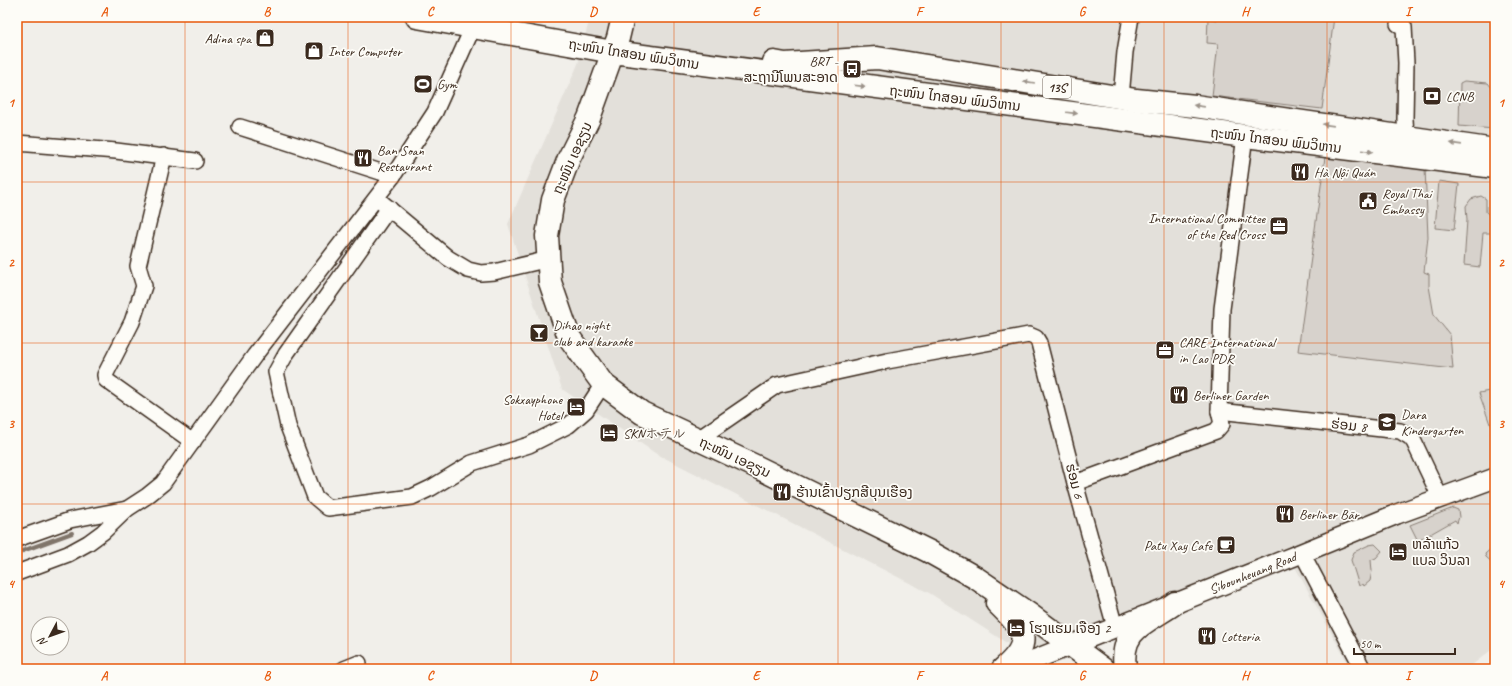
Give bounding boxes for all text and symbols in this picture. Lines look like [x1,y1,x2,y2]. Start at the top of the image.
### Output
text: A [101,4,109,20]
text: B [264,4,272,20]
text: C [427,4,435,20]
text: D [589,4,598,20]
text: E [753,4,762,20]
text: F [916,4,925,20]
text: G [1079,4,1087,20]
text: H [1241,4,1251,20]
text: I [1405,4,1414,20]
shop icon: Adina spa [254,27,276,49]
place label: Adina spa [205,30,252,47]
street label: ຖະໜົນ ໄກສອນ ພົມວິຫານ [567,36,701,73]
shop icon: Inter Computer [303,40,325,62]
place label: Inter Computer [328,43,403,60]
place label: BRT - ສະຖານີໂພນສະອາດ [744,53,839,86]
bus stop icon: BRT - ສະຖານີໂພນສະອາດ [841,58,863,80]
sports icon: Gym [412,73,434,95]
place label: Gym [437,76,459,93]
road number: 13S [1043,76,1071,98]
one-way arrow [1023,79,1035,85]
one-way arrow [854,82,866,89]
street label: ຖະໜົນ ໄກສອນ ພົມວິຫານ [888,82,1022,115]
bank icon: LCNB [1421,85,1443,107]
place label: LCNB [1446,88,1475,105]
text: 1 [8,95,16,111]
text: 1 [1498,95,1506,111]
one-way arrow [1193,103,1205,109]
one-way arrow [1066,110,1078,117]
street label: ຖະໜົນ ເອຊຽນ [549,119,596,197]
one-way arrow [1322,122,1334,128]
street label: ຖະໜົນ ໄກສອນ ພົມວິຫານ [1209,124,1343,157]
one-way arrow [1450,141,1462,147]
place label: Ban Soan Restaurant [377,142,433,175]
restaurant icon: Ban Soan Restaurant [352,147,374,169]
one-way arrow [1361,148,1373,154]
restaurant icon: Hà Nội Quán [1289,161,1311,183]
place label: Hà Nội Quán [1314,164,1376,181]
place label: Royal Thai Embassy [1382,185,1434,218]
public building icon: Royal Thai Embassy [1357,190,1379,212]
place label: International Committee of the Red Cross [1148,210,1266,243]
office icon: International Committee of the Red Cross [1268,215,1290,237]
text: 2 [8,255,15,271]
text: 2 [1498,255,1505,271]
place label: Dihao night club and karaoke [553,317,634,350]
bar icon: Dihao night club and karaoke [528,322,550,344]
place label: CARE International in Lao PDR [1179,334,1277,367]
office icon: CARE International in Lao PDR [1154,339,1176,361]
restaurant icon: Berliner Garden [1168,384,1190,406]
place label: Berliner Garden [1193,387,1269,404]
place label: Sokxayphone Hotel [503,391,565,424]
hotel icon: Sokxayphone Hotel [565,396,587,418]
place label: Dara Kindergarten [1401,406,1464,439]
school or university icon: Dara Kindergarten [1376,411,1398,433]
street label: ຮ່ອມ 8 [1330,415,1369,436]
text: 3 [8,416,15,432]
text: 3 [1498,416,1505,432]
hotel icon: SKNホテル [598,422,620,444]
place label: SKNホテル [623,425,686,442]
street label: ຖະໜົນ ເອຊຽນ [696,433,773,481]
street label: ຮ່ອມ 6 [1062,462,1087,501]
restaurant icon: ຮ້ານເຂົ້າປຽກສີບຸນເຮືອງ [771,481,793,503]
place label: ຮ້ານເຂົ້າປຽກສີບຸນເຮືອງ [796,482,913,501]
restaurant icon: Berliner Bär [1274,503,1296,525]
place label: Berliner Bär [1299,506,1361,523]
cafe icon: Patu Xay Cafe [1215,534,1237,556]
place label: ຫລ້າແກ້ວ ແບລ ວິນລາ [1412,536,1470,569]
place label: Patu Xay Cafe [1144,537,1213,554]
hotel icon: ຫລ້າແກ້ວ ແບລ ວິນລາ [1387,541,1409,563]
street label: Sibounheuang Road [1207,547,1301,598]
text: 4 [8,576,16,592]
text: 4 [1498,576,1506,592]
north arrow [30,616,70,656]
hotel icon: ໂຮງແຮມ ເຈືອງ 2 [1005,617,1027,639]
place label: ໂຮງແຮມ ເຈືອງ 2 [1029,620,1112,637]
restaurant icon: Lotteria [1196,625,1218,647]
place label: Lotteria [1221,628,1260,645]
scale bar [1354,630,1455,656]
text: N [34,634,50,650]
text: 50 m [1360,636,1382,652]
text: A [101,668,109,684]
text: B [264,668,272,684]
text: C [427,668,435,684]
text: D [589,668,598,684]
text: E [753,668,762,684]
text: F [916,668,925,684]
text: G [1079,668,1087,684]
text: H [1241,668,1251,684]
text: I [1405,668,1414,684]

